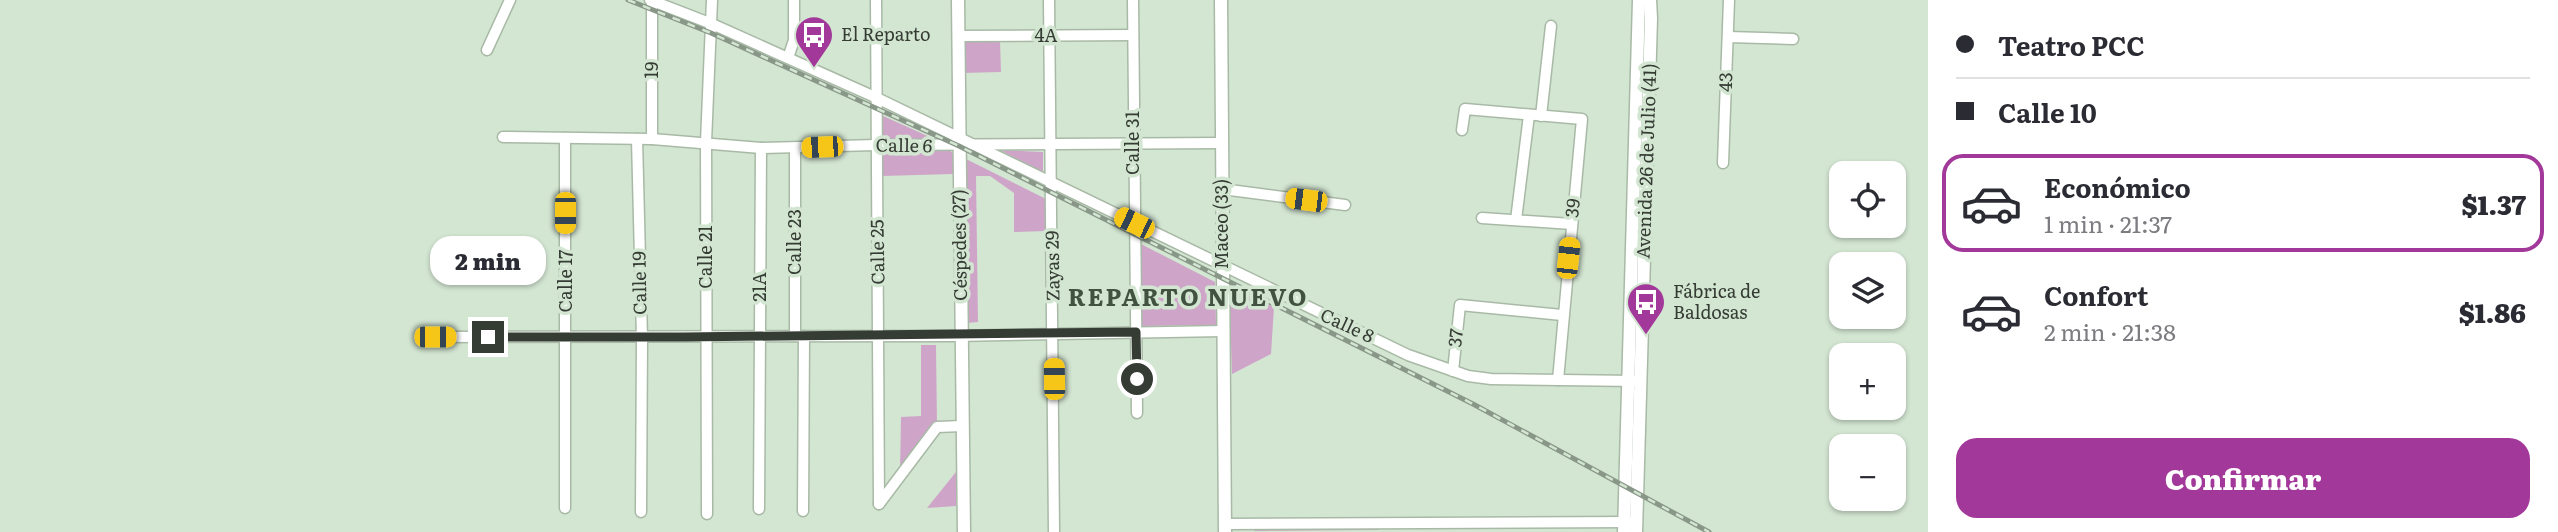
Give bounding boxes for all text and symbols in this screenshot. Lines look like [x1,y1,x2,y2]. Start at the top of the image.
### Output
bus stop icon: El Reparto [793,14,835,69]
place label: El Reparto [841,20,931,47]
street label: 4A [1034,21,1058,48]
text: Teatro PCC [1998,25,2145,64]
street label: 19 [637,62,664,78]
street label: Avenida 26 de Julio (41) [1629,63,1662,259]
street label: 43 [1711,72,1738,92]
text: Calle 10 [1998,92,2097,131]
street label: Calle 31 [1118,111,1145,175]
street label: Calle 6 [875,131,933,158]
car [801,136,844,158]
map controls [1829,161,1906,511]
button: locate [1829,161,1906,238]
text: Económico [2044,167,2191,206]
icon: car [1960,172,2023,235]
street label: Maceo (33) [1207,179,1234,269]
text: $1.37 [2462,184,2526,223]
car [1284,187,1329,213]
street label: Céspedes (27) [944,189,973,301]
car [555,192,576,234]
street label: 39 [1557,197,1586,219]
car [1111,204,1158,242]
text: 1 min · 21:37 [2044,206,2172,240]
street label: Calle 23 [780,209,807,275]
street label: Calle 25 [862,219,891,285]
street label: Calle 21 [691,225,718,289]
street label: Zayas 29 [1037,231,1066,301]
callout: 2 min [430,236,546,284]
car [1556,236,1581,280]
text: 2 min [455,243,521,277]
street label: Calle 17 [551,250,578,312]
street label: Calle 19 [624,251,653,315]
button: layers [1829,252,1906,329]
street label: 21A [745,272,772,302]
text: Confort [2044,275,2148,314]
place label: Fábrica de Baldosas [1673,277,1760,325]
district label: REPARTO NUEVO [1068,278,1308,313]
icon: car [1960,280,2023,343]
bus stop icon: Fábrica de Baldosas [1625,281,1667,336]
text: $1.86 [2459,292,2526,331]
street label: Calle 8 [1316,300,1379,349]
text: 2 min · 21:38 [2044,314,2176,348]
route end [472,321,504,353]
car [415,327,457,348]
street label: 37 [1440,327,1469,348]
button: + [1829,343,1906,420]
car [1044,358,1065,400]
route start [1121,363,1153,395]
button: − [1829,434,1906,511]
button: Confirmar [1956,438,2530,518]

